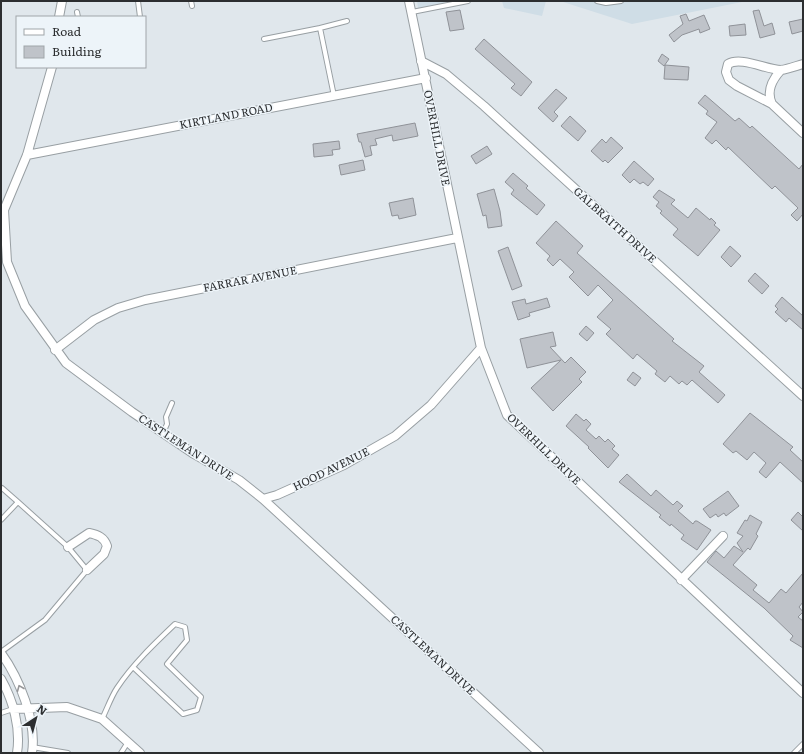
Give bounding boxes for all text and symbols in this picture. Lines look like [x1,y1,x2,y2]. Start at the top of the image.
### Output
legend [16,16,146,68]
text: Road [52,22,82,40]
text: Building [52,42,102,60]
street label: OVERHILL DRIVE [421,89,455,187]
street label: KIRTLAND ROAD [178,98,274,132]
street label: GALBRAITH DRIVE [571,183,661,266]
street label: FARRAR AVENUE [202,261,298,295]
street label: CASTLEMAN DRIVE [136,409,237,483]
street label: OVERHILL DRIVE [504,409,585,488]
street label: HOOD AVENUE [289,443,372,494]
street label: CASTLEMAN DRIVE [388,611,480,698]
one-way arrow [17,684,25,691]
north arrow [16,698,56,738]
text: N [34,700,51,718]

